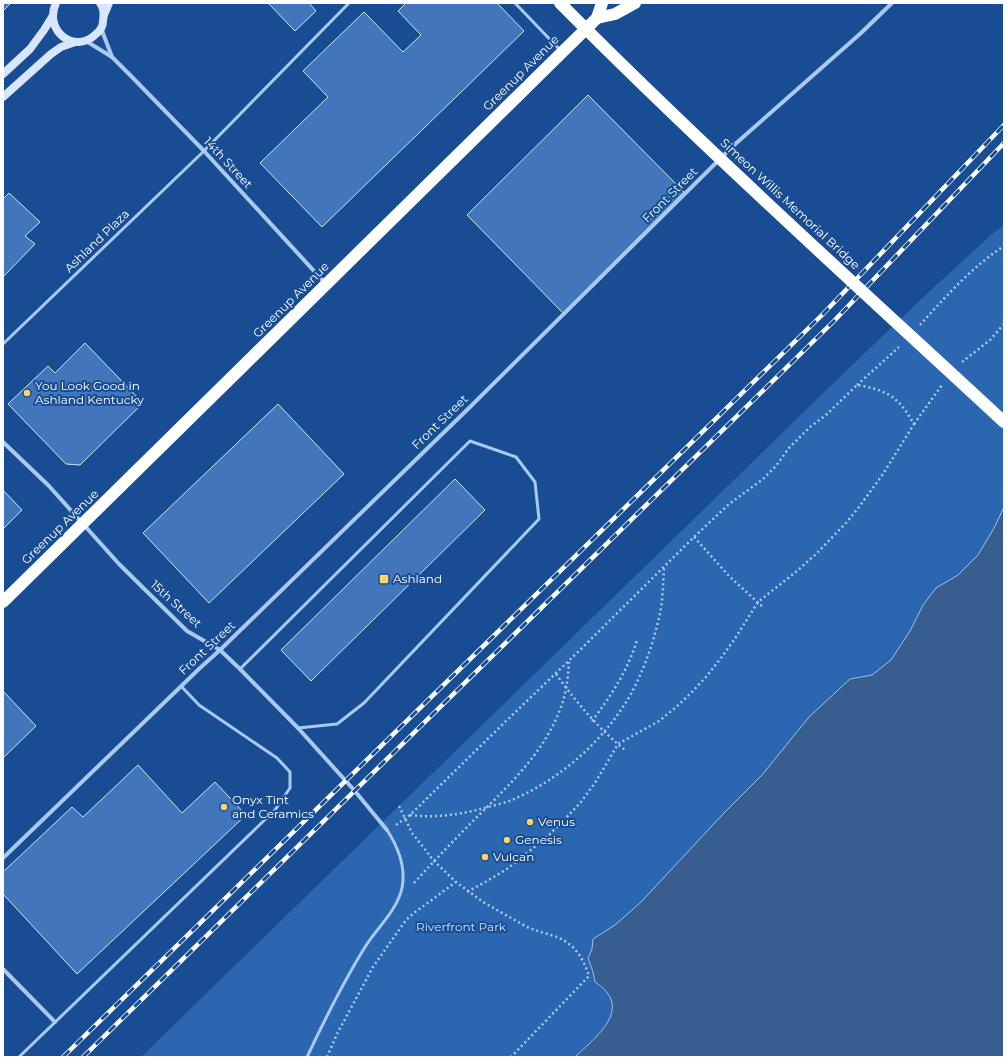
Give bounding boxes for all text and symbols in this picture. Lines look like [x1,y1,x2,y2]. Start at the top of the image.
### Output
street label: Greenup Avenue [480,32,562,114]
street label: 14th Street [201,134,256,192]
street label: Simeon Willis Memorial Bridge [717,135,863,272]
street label: Front Street [639,164,701,225]
street label: Ashland Plaza [61,206,132,275]
street label: Greenup Avenue [250,259,332,341]
place label: You Look Good in Ashland Kentucky [35,378,144,407]
marker: You Look Good in Ashland Kentucky [22,388,32,398]
street label: Front Street [409,391,471,452]
street label: Greenup Avenue [18,486,101,567]
place label: Ashland [393,571,442,586]
marker: Ashland [378,573,390,585]
street label: 15th Street [148,577,205,631]
street label: Front Street [175,617,238,678]
place label: Onyx Tint and Ceramics [232,792,314,821]
marker: Onyx Tint and Ceramics [219,802,229,812]
place label: Venus [538,814,575,829]
marker: Venus [525,817,535,827]
place label: Genesis [515,832,562,847]
marker: Genesis [502,835,512,845]
place label: Vulcan [493,849,534,864]
marker: Vulcan [480,852,490,862]
park label: Riverfront Park [416,919,507,934]

